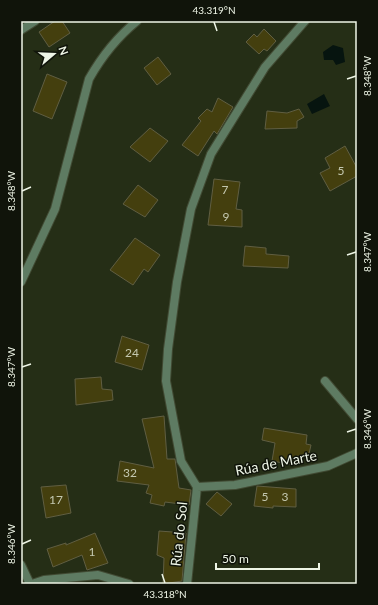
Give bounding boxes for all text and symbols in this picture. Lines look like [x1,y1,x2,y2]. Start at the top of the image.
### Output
text: 43.319°N [192,4,236,16]
north arrow [34,34,74,74]
text: N [56,44,71,57]
text: 8.348°W [361,55,373,96]
house number: 5 [338,163,345,178]
text: 8.348°W [5,170,17,211]
house number: 7 [222,182,229,197]
house number: 9 [223,209,230,224]
text: 8.347°W [361,231,373,272]
house number: 24 [125,345,139,360]
text: 8.347°W [5,346,17,387]
text: 8.346°W [361,408,373,449]
street label: Rúa de Marte [234,446,318,479]
house number: 32 [123,465,137,480]
house number: 5 [262,489,269,504]
house number: 3 [282,489,289,504]
house number: 17 [49,492,63,507]
street label: Rúa do Sol [167,501,190,567]
text: 8.346°W [5,523,17,564]
house number: 1 [89,544,96,559]
scale bar [216,545,319,571]
text: 50 m [222,551,249,566]
text: 43.318°N [143,588,187,600]

